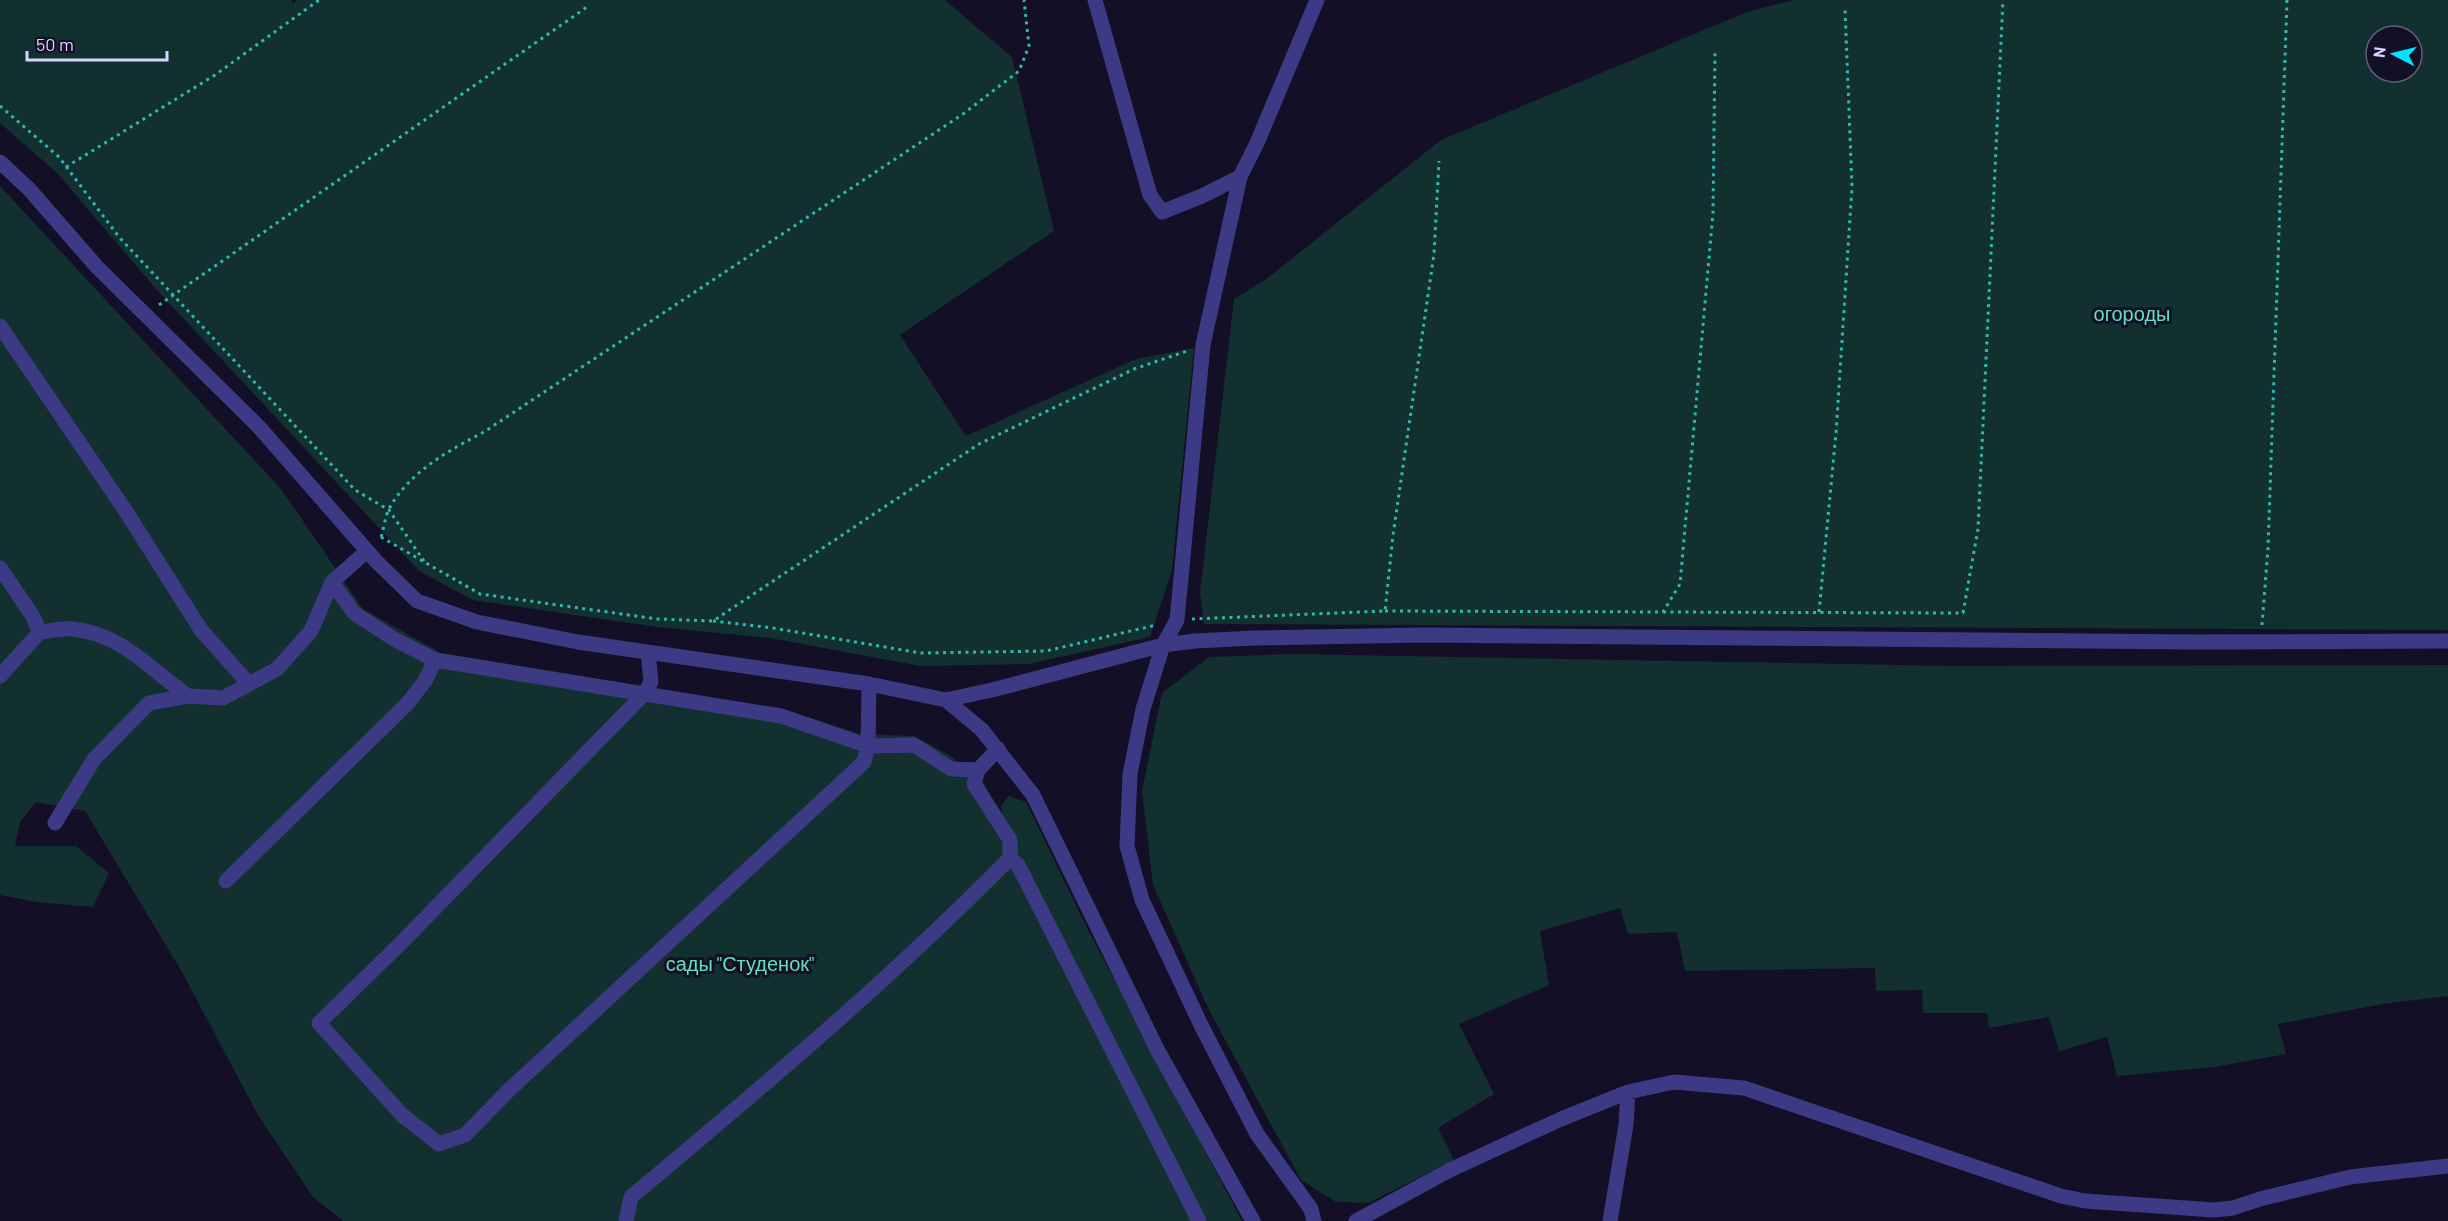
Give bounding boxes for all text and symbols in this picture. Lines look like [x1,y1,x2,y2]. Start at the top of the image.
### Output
scale bar [27,24,166,62]
north arrow [2364,24,2424,84]
text: 50 m [36,33,74,55]
text: N [2369,46,2389,59]
park label: огороды [2094,301,2170,325]
park label: сады "Студенок" [666,951,814,975]

